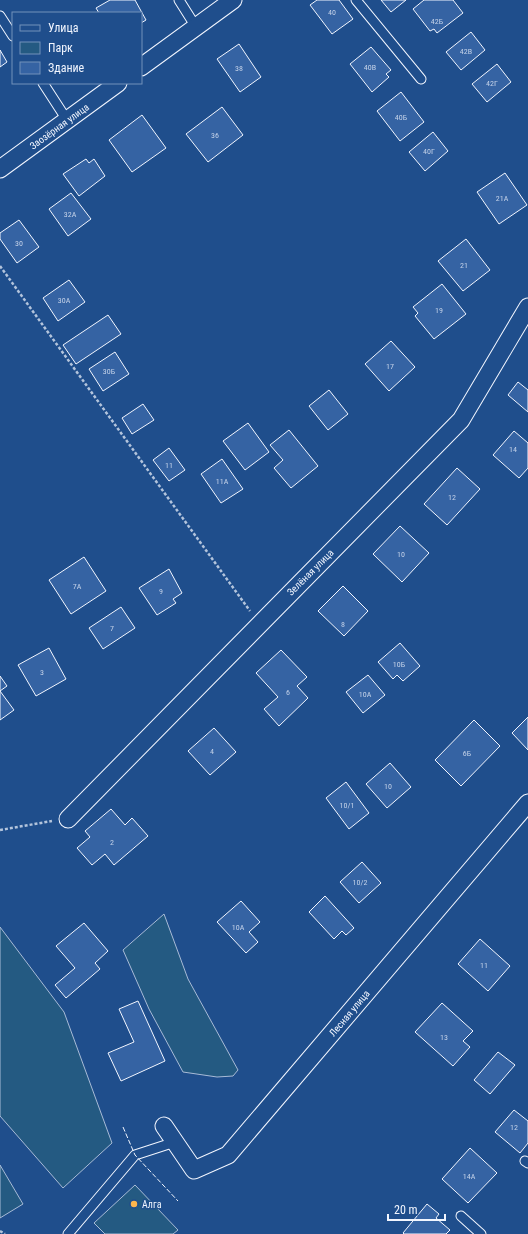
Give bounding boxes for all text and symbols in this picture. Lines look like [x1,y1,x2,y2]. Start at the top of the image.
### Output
house number: 40 [328,8,336,17]
legend [12,12,142,84]
house number: 42Б [431,17,444,26]
text: Улица [48,21,79,35]
text: Парк [48,41,73,55]
house number: 42В [460,47,472,56]
text: Здание [48,61,85,75]
house number: 40В [364,63,376,72]
house number: 38 [235,64,243,73]
house number: 42Г [486,79,498,88]
street label: Заозёрная улица [28,101,91,152]
house number: 40Б [395,113,408,122]
house number: 36 [211,131,219,140]
house number: 40Г [423,147,435,156]
house number: 21А [496,194,509,203]
house number: 32А [64,210,77,219]
house number: 30 [15,239,23,248]
house number: 21 [460,261,468,270]
house number: 30А [58,296,71,305]
house number: 19 [435,306,443,315]
house number: 17 [386,362,394,371]
house number: 30Б [103,367,116,376]
house number: 14 [509,445,517,454]
house number: 11 [165,461,173,470]
house number: 11А [216,477,229,486]
house number: 12 [448,493,456,502]
street label: Зелёная улица [285,547,336,598]
house number: 10 [397,550,405,559]
house number: 7А [73,582,82,591]
house number: 9 [159,587,163,596]
house number: 8 [341,620,345,629]
house number: 7 [110,624,114,633]
house number: 10Б [393,660,406,669]
house number: 3 [40,668,44,677]
house number: 6 [286,688,290,697]
house number: 10А [359,690,372,699]
house number: 4 [210,747,214,756]
house number: 6Б [463,749,472,758]
house number: 10 [384,782,392,791]
house number: 10/1 [340,801,354,810]
house number: 2 [110,838,114,847]
house number: 10/2 [353,878,367,887]
house number: 10А [232,923,245,932]
house number: 11 [480,961,488,970]
street label: Лесная улица [327,988,372,1039]
house number: 13 [440,1033,448,1042]
house number: 12 [510,1123,518,1132]
house number: 14А [463,1172,476,1181]
scale bar [388,1196,445,1222]
marker: Алга [129,1199,139,1209]
place label: Алга [142,1199,162,1210]
text: 20 m [394,1203,418,1217]

